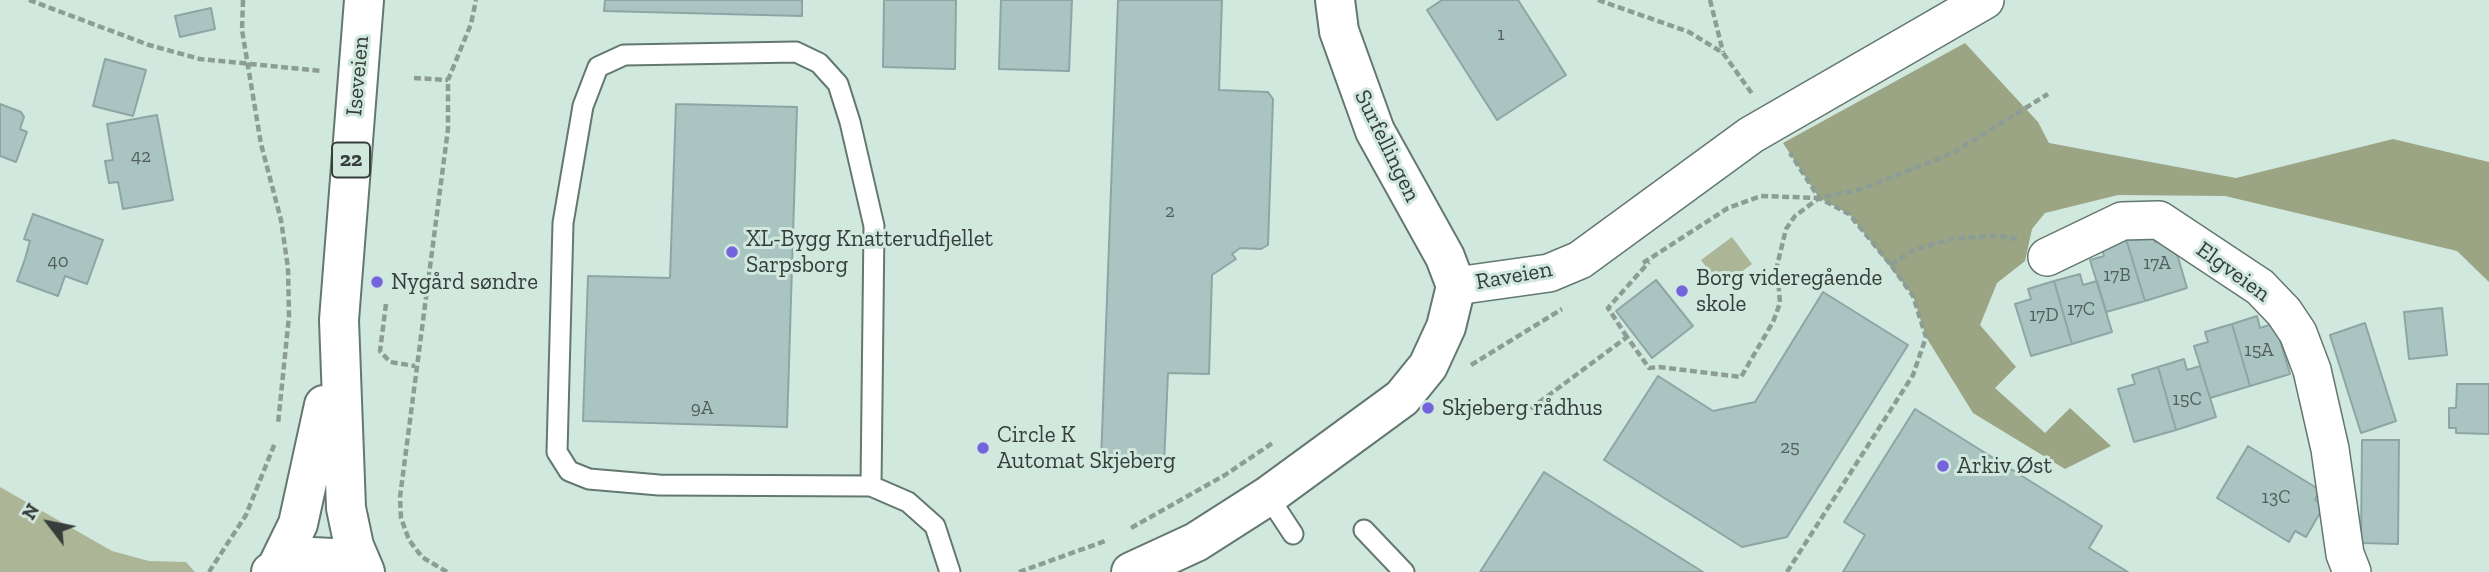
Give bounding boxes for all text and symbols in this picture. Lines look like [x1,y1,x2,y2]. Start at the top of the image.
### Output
house number: 1 [1497,24,1505,46]
street label: Iseveien [341,35,375,117]
street label: Surfellingen [1348,85,1426,207]
road number: 22 [332,142,370,178]
house number: 42 [131,146,151,168]
house number: 2 [1165,201,1175,223]
place label: XL-Bygg Knatterudfjellet Sarpsborg [746,225,993,279]
street label: Elgveien [2191,236,2275,308]
marker: XL-Bygg Knatterudfjellet Sarpsborg [724,244,740,260]
house number: 40 [47,251,69,273]
house number: 17A [2143,253,2171,275]
street label: Raveien [1474,256,1554,296]
place label: Borg videregående skole [1696,264,1882,318]
house number: 17B [2103,265,2131,287]
place label: Nygård søndre [391,268,538,296]
marker: Nygård søndre [369,274,385,290]
marker: Borg videregående skole [1674,283,1690,299]
house number: 17C [2067,299,2095,321]
house number: 17D [2029,305,2059,327]
house number: 15A [2244,340,2274,362]
house number: 15C [2172,389,2202,411]
place label: Skjeberg rådhus [1442,394,1603,422]
house number: 9A [691,398,713,420]
marker: Skjeberg rådhus [1420,400,1436,416]
place label: Circle K Automat Skjeberg [997,421,1176,475]
house number: 25 [1780,437,1800,459]
marker: Circle K Automat Skjeberg [975,440,991,456]
place label: Arkiv Øst [1957,452,2052,480]
marker: Arkiv Øst [1935,458,1951,474]
house number: 13C [2262,487,2290,509]
north arrow [14,488,84,558]
text: N [17,499,44,524]

